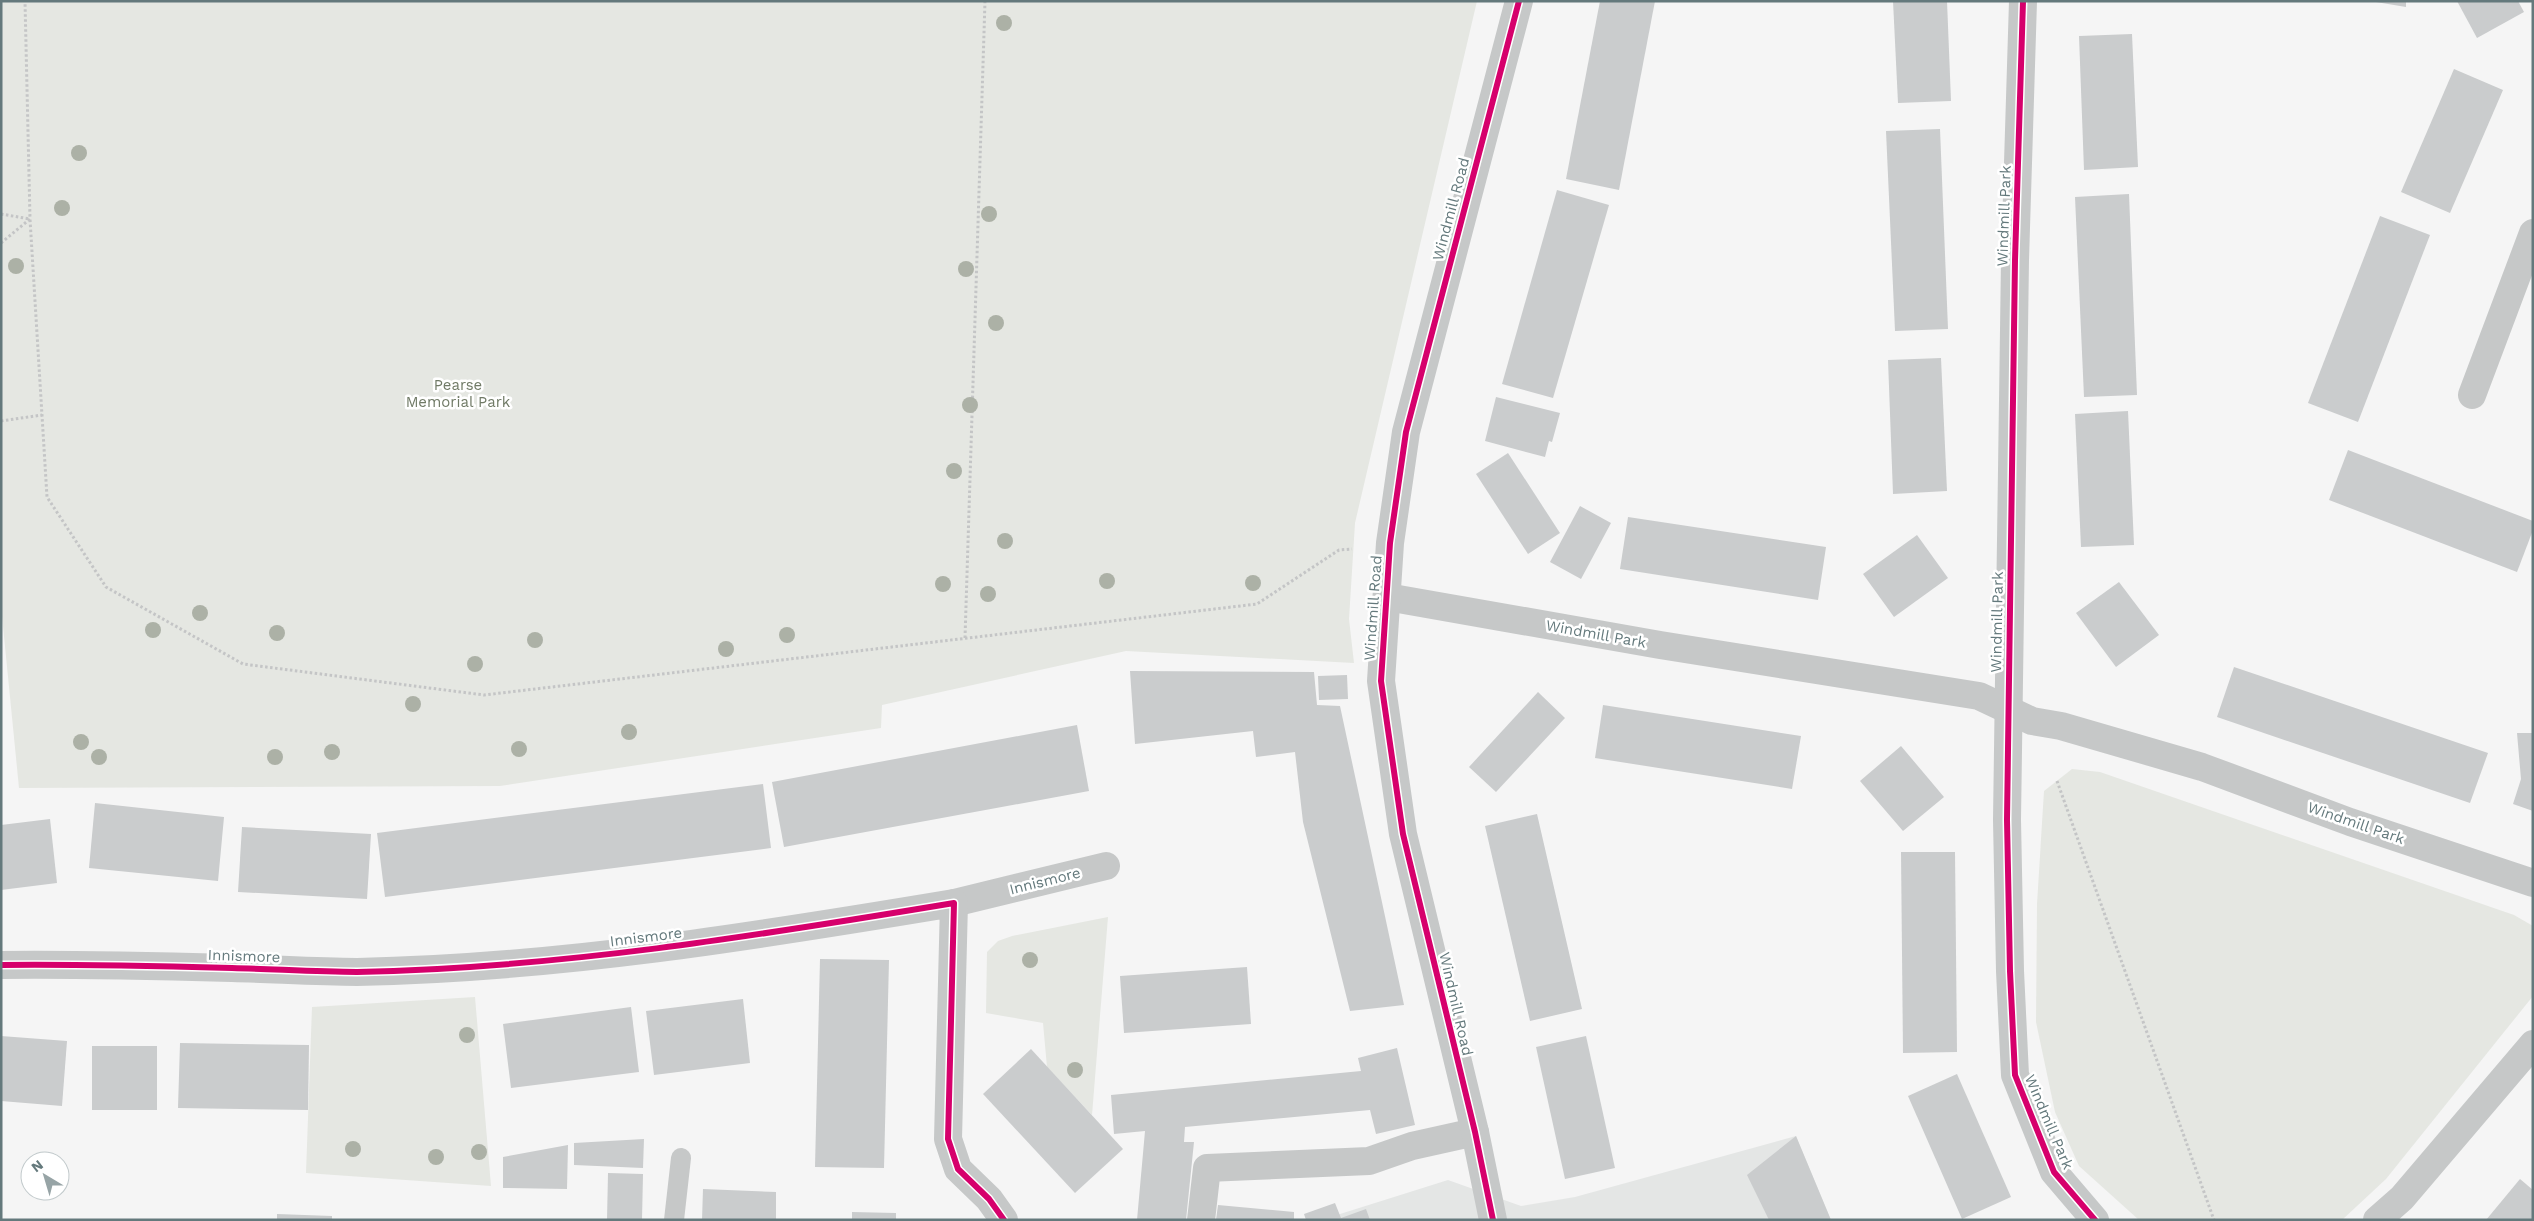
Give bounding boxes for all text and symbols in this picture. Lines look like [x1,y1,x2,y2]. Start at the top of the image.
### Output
street label: Windmill Road [1429,156,1473,262]
street label: Windmill Park [1993,165,2015,267]
park label: Pearse Memorial Park [406,376,511,411]
street label: Windmill Road [1360,555,1386,661]
street label: Windmill Park [1987,571,2007,673]
street label: Windmill Park [1544,616,1648,652]
street label: Windmill Park [2305,798,2407,848]
street label: Innismore [1008,863,1082,899]
street label: Innismore [609,924,683,950]
street label: Innismore [207,946,281,966]
street label: Windmill Road [1435,950,1477,1058]
street label: Windmill Park [2021,1072,2077,1173]
north arrow [20,1151,70,1201]
text: N [28,1156,46,1175]

